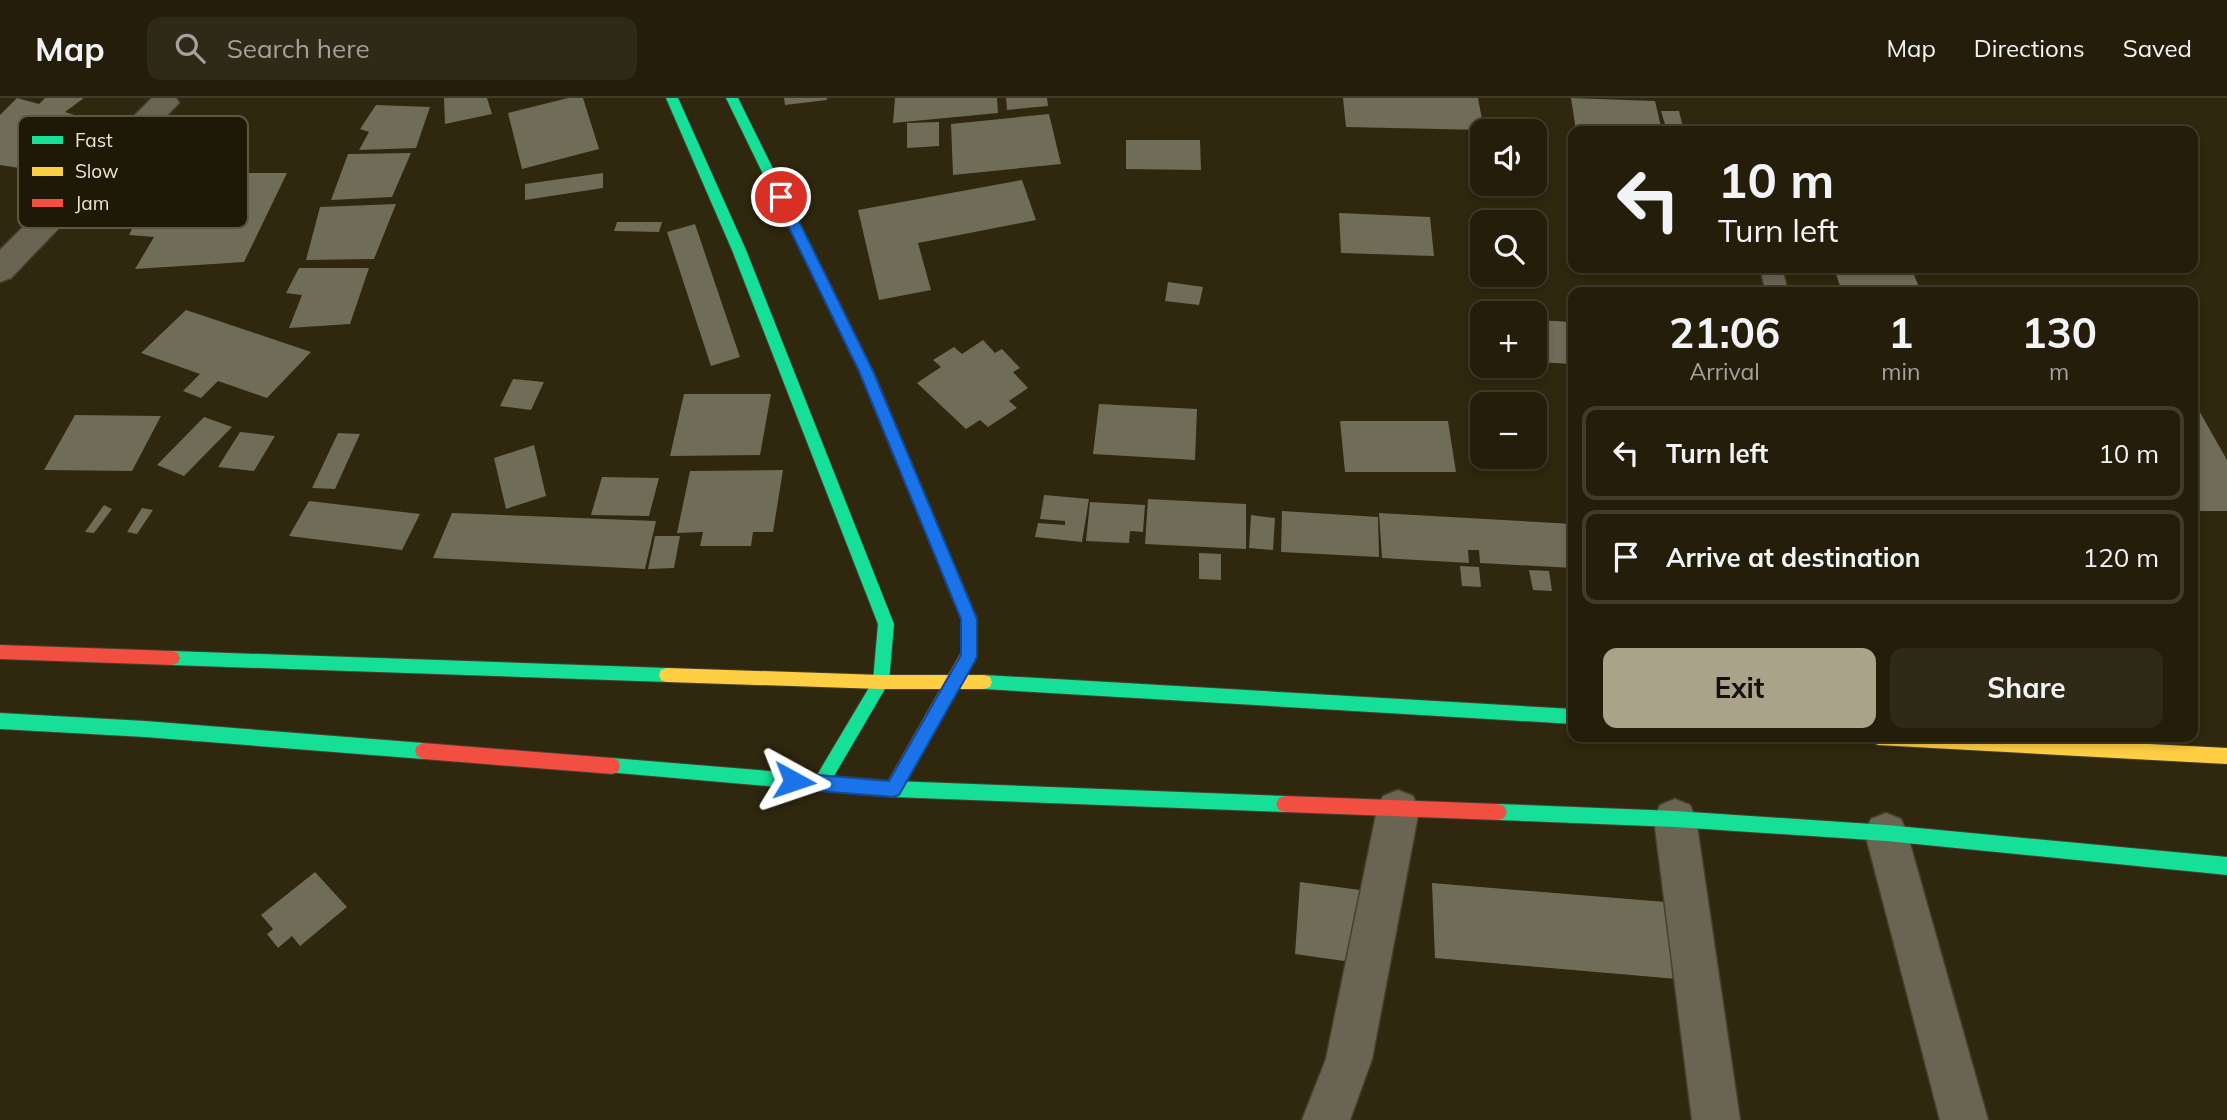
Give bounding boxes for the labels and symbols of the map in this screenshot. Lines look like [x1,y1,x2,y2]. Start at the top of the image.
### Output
legend [18,116,248,228]
text: Fast [75,128,113,152]
text: Slow [75,159,119,183]
pin [751,167,811,227]
text: Jam [75,191,109,215]
position arrow [757,744,831,818]

